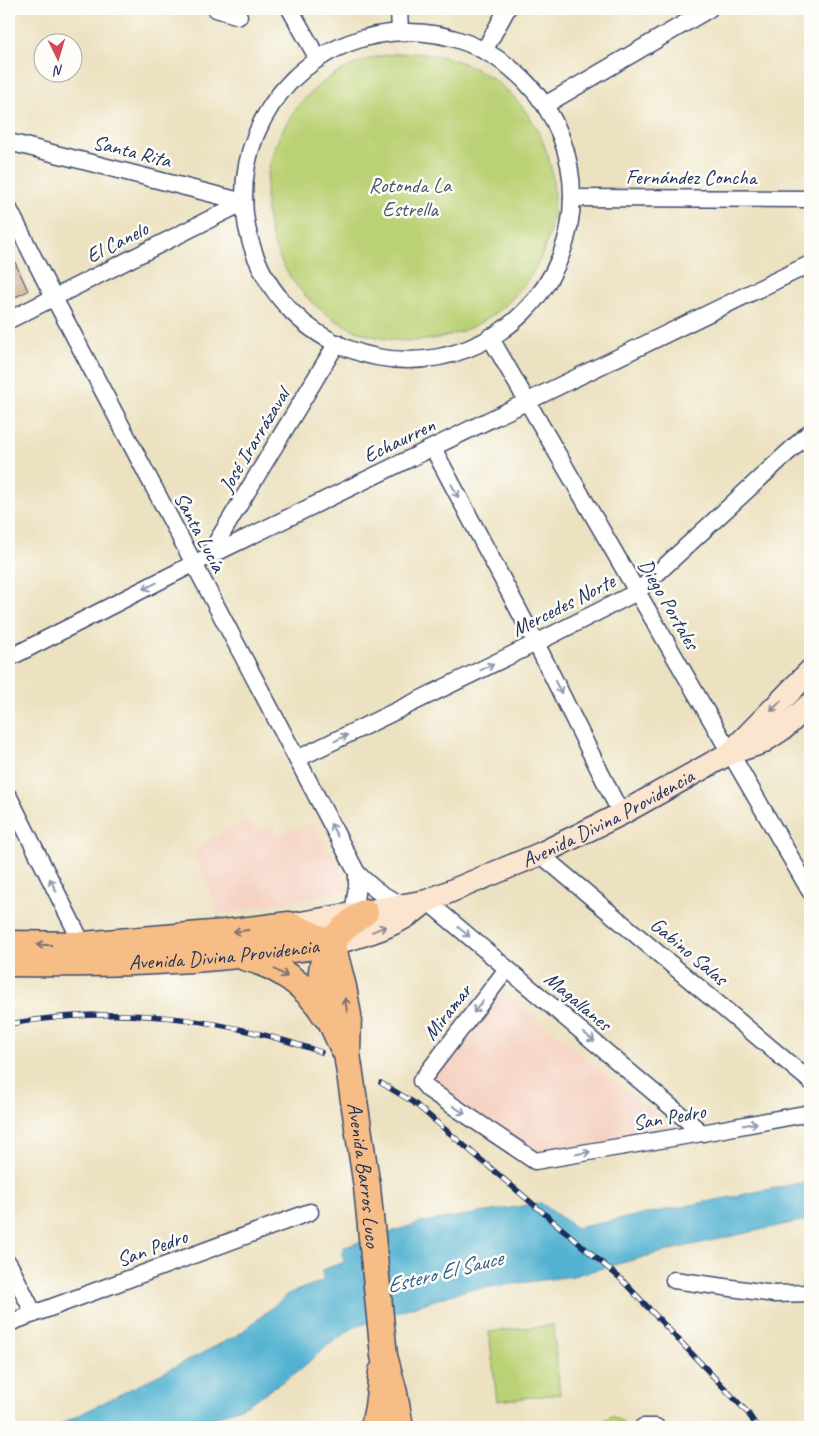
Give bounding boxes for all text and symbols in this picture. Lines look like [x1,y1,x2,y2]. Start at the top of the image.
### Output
north arrow [32,32,82,82]
text: N [52,62,64,80]
street label: Santa Rita [90,129,176,174]
street label: Fernández Concha [626,164,759,190]
park label: Rotonda La Estrella [369,172,453,222]
street label: El Canelo [82,215,154,269]
street label: José Irarrázaval [212,380,297,497]
street label: Echaurren [359,411,440,468]
one-way arrow [450,483,460,498]
street label: Santa Lucía [168,488,233,578]
street label: Diego Portales [633,554,706,656]
street label: Mercedes Norte [507,567,620,642]
one-way arrow [143,582,158,591]
one-way arrow [479,662,494,671]
one-way arrow [554,679,563,694]
one-way arrow [770,700,782,713]
one-way arrow [333,733,348,742]
street label: Avenida Divina Providencia [518,762,700,873]
one-way arrow [329,822,339,837]
one-way arrow [48,878,58,893]
street label: Gabino Salas [645,911,734,992]
one-way arrow [371,924,386,933]
one-way arrow [233,926,249,936]
one-way arrow [458,927,471,938]
street label: Avenida Divina Providencia [128,933,322,975]
one-way arrow [36,940,52,950]
street label: Magallanes [539,966,618,1038]
one-way arrow [273,968,287,978]
street label: Miramar [417,978,478,1045]
one-way arrow [341,997,351,1013]
one-way arrow [472,1000,483,1013]
one-way arrow [582,1031,595,1043]
street label: San Pedro [631,1098,709,1136]
street label: Avenida Barros Luco [341,1101,386,1250]
one-way arrow [452,1105,466,1115]
one-way arrow [742,1119,758,1129]
one-way arrow [575,1147,591,1157]
street label: San Pedro [113,1223,192,1273]
water label: Estero El Sauce [384,1243,509,1300]

